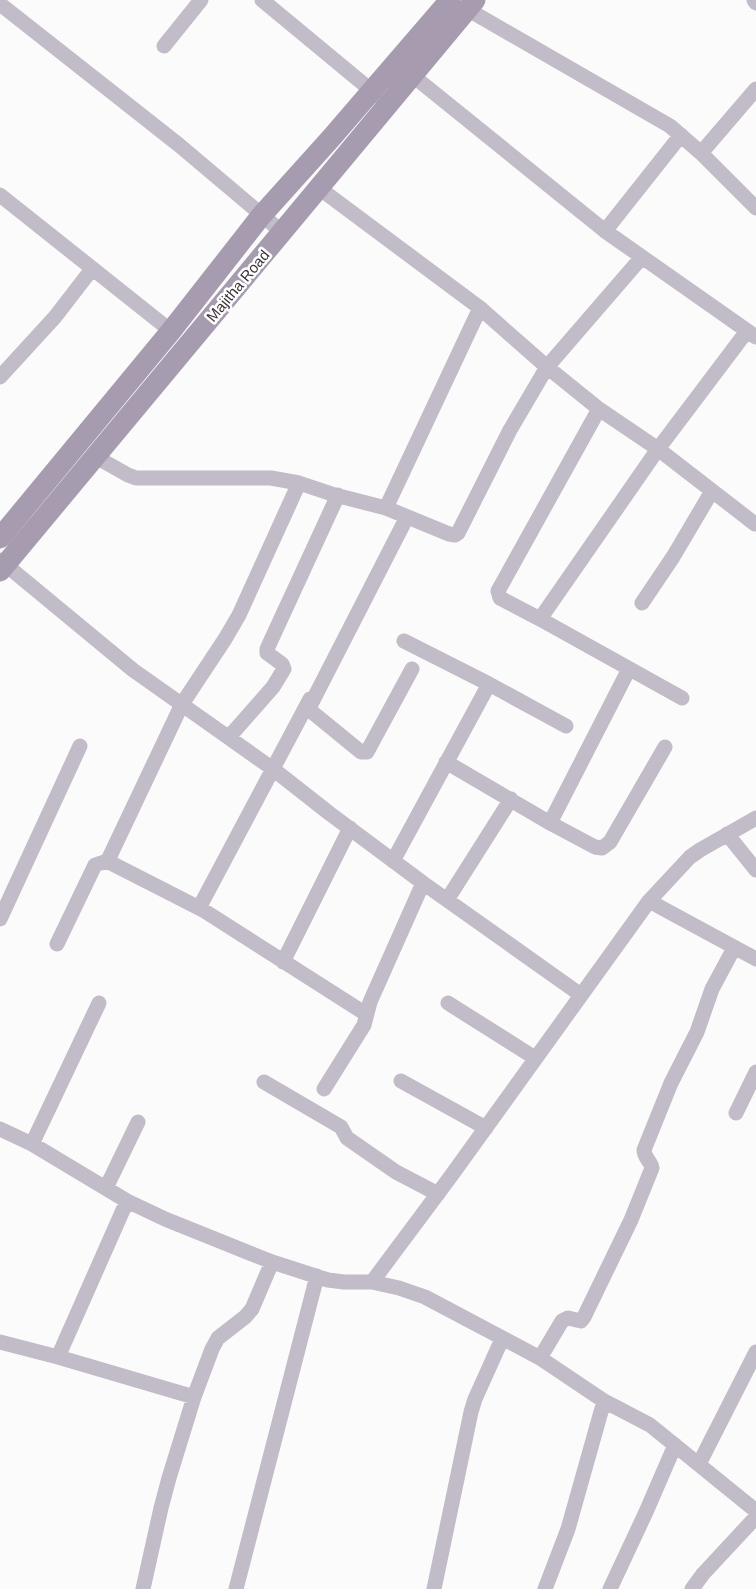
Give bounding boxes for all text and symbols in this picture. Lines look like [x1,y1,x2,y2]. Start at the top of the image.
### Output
street label: Majitha Road [203,246,273,325]

